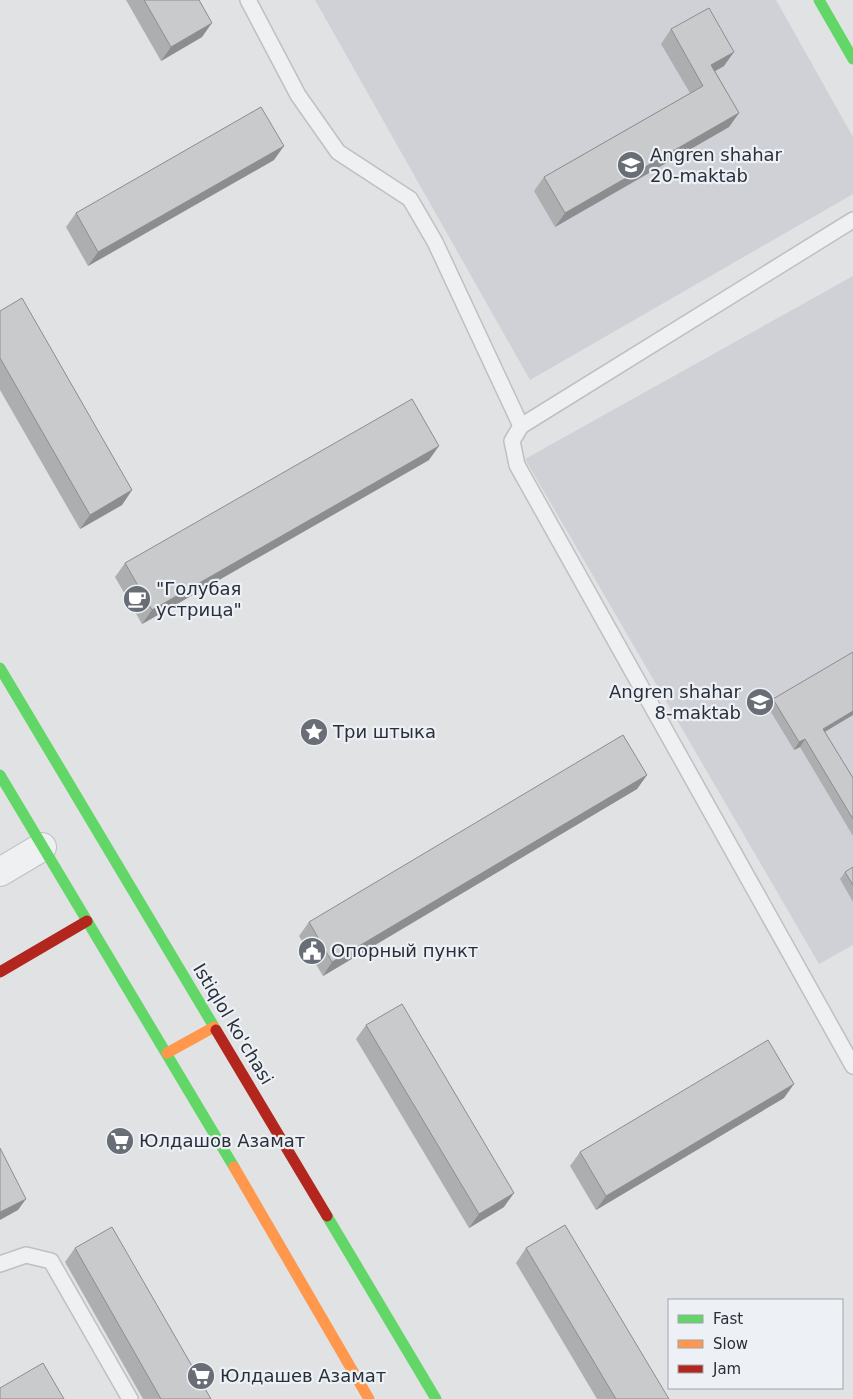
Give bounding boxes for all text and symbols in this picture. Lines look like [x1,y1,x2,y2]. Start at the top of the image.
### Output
place label: Angren shahar 20-maktab [650,144,783,186]
school or university icon: Angren shahar 20-maktab [616,150,646,180]
place label: "Голубая устрица" [156,578,242,620]
cafe icon: "Голубая устрица" [122,584,152,614]
place label: Angren shahar 8-maktab [609,681,742,723]
school or university icon: Angren shahar 8-maktab [745,687,775,717]
place icon: Три штыка [299,717,329,747]
place label: Три штыка [332,721,436,742]
public building icon: Опорный пункт [297,936,327,966]
place label: Опорный пункт [331,940,478,961]
street label: Istiqlol ko'chasi [189,959,278,1088]
supermarket icon: Юлдашов Азамат [105,1126,135,1156]
place label: Юлдашов Азамат [139,1130,305,1151]
legend [668,1299,843,1389]
text: Fast [713,1310,743,1328]
text: Slow [713,1335,748,1353]
text: Jam [712,1360,741,1378]
supermarket icon: Юлдашев Азамат [186,1361,216,1391]
place label: Юлдашев Азамат [220,1365,386,1386]

